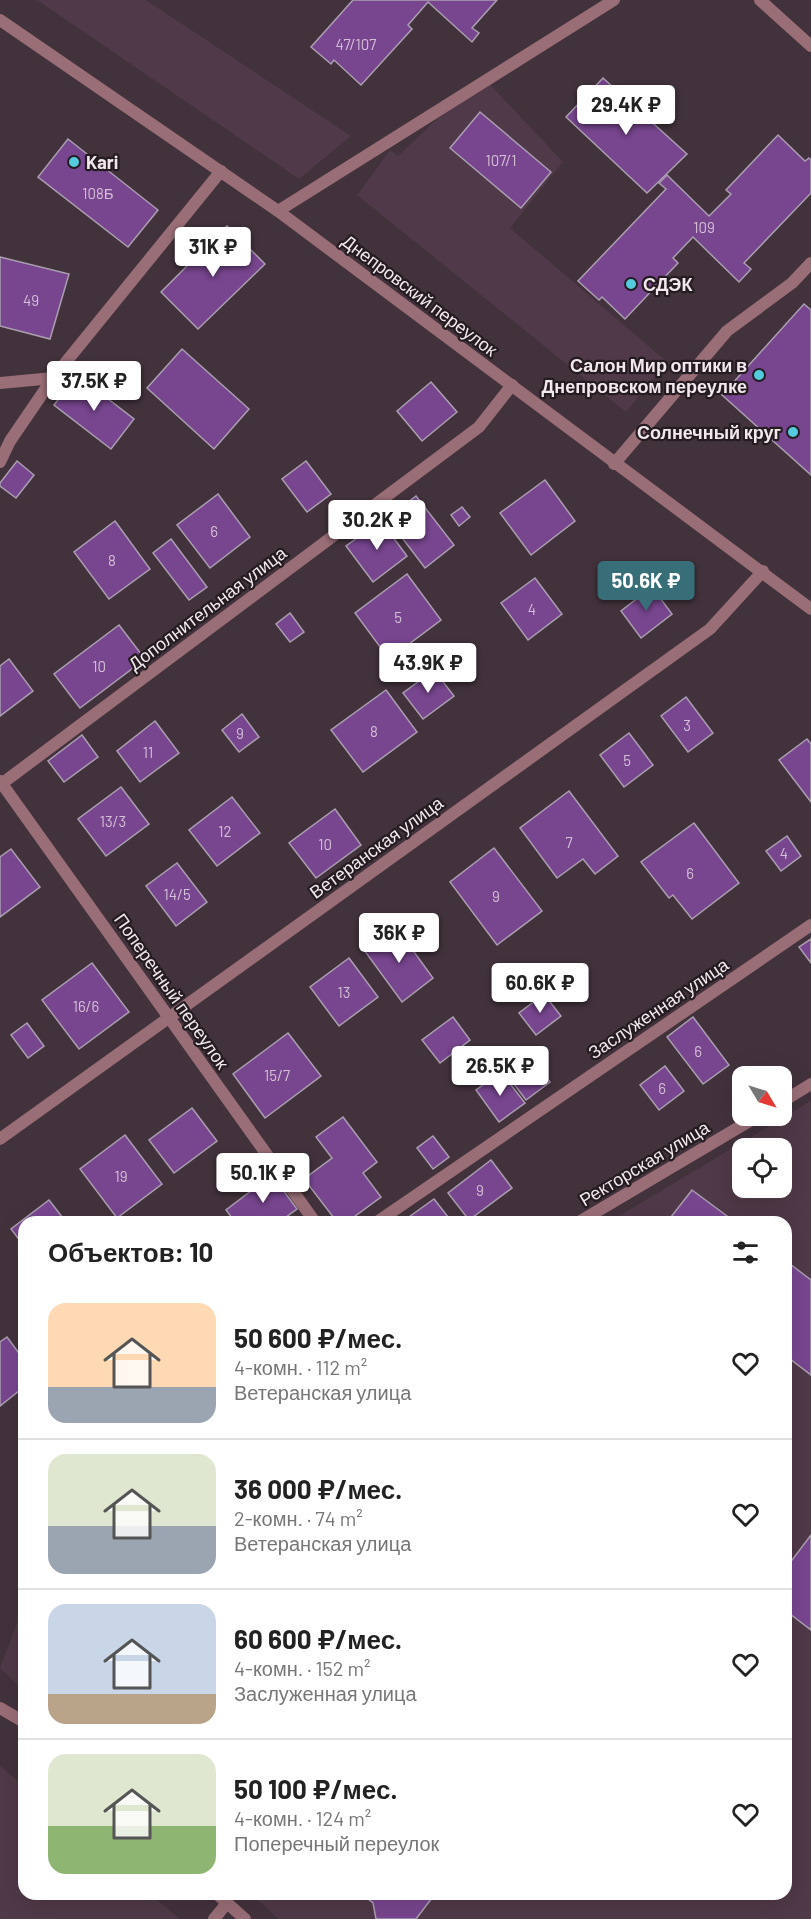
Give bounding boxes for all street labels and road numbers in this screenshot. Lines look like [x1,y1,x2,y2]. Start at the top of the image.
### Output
street label: Днепровский переулок [338,229,502,361]
street label: Дополнительная улица [124,541,291,675]
street label: Ветеранская улица [305,791,448,903]
street label: Поперечный переулок [110,909,234,1073]
street label: Заслуженная улица [584,952,733,1063]
street label: Ректорская улица [575,1115,714,1210]

